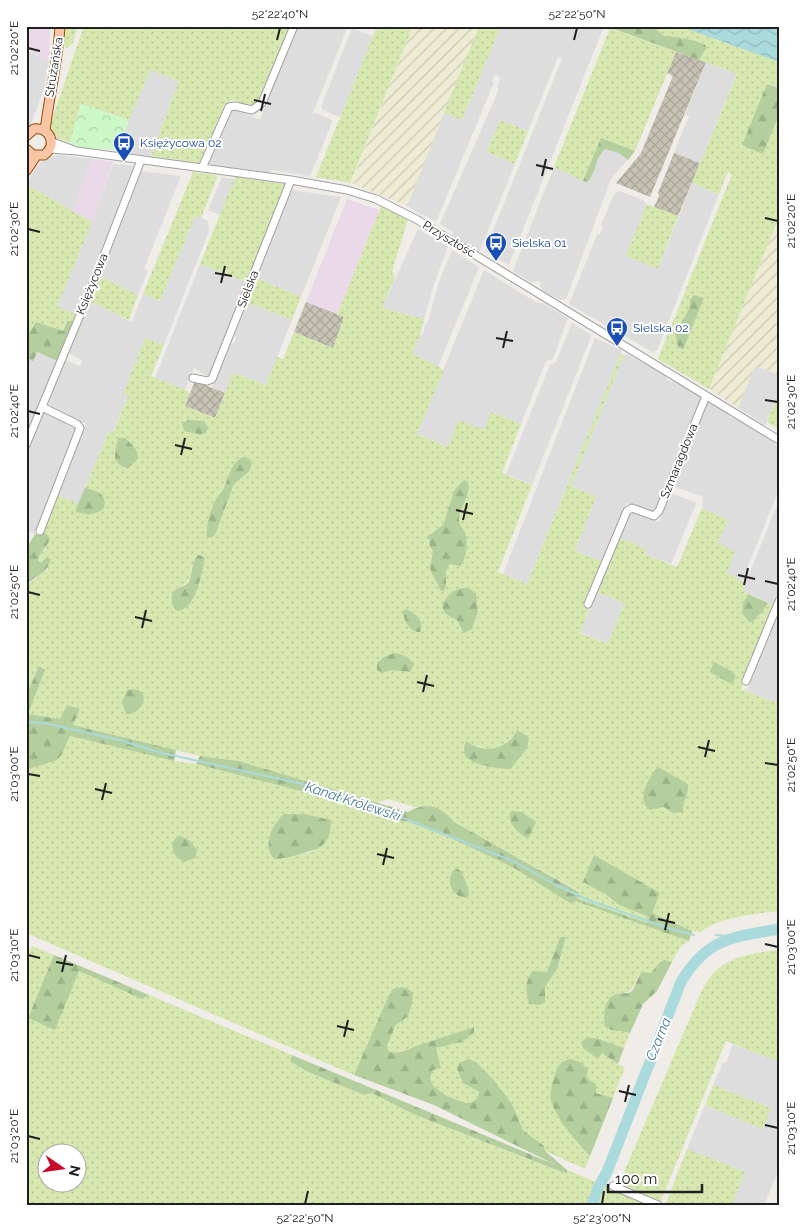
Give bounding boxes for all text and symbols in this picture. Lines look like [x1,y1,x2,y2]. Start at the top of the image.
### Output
text: 52°22'40"N [252,7,308,21]
text: 52°22'50"N [548,7,606,21]
text: 21°02'20"E [7,21,21,75]
street label: Strużańska [42,36,66,98]
bus stop icon: Księżycowa 02 [112,131,136,162]
place label: Księżycowa 02 [140,136,222,150]
text: 21°02'20"E [784,194,798,248]
text: 21°02'30"E [7,202,21,256]
street label: Przyszłość [420,218,478,260]
bus stop icon: Sielska 01 [484,231,508,262]
place label: Sielska 01 [512,236,566,250]
street label: Księżycowa [73,251,111,317]
street label: Sielska [234,268,262,310]
bus stop icon: Sielska 02 [605,316,629,347]
place label: Sielska 02 [633,321,689,335]
text: 21°02'30"E [784,375,798,429]
text: 21°02'40"E [7,384,21,438]
street label: Szmaragdowa [658,422,700,500]
text: 21°02'40"E [784,557,798,611]
text: 21°02'50"E [7,565,21,619]
text: 21°02'50"E [784,738,798,792]
text: 21°03'00"E [7,746,21,802]
water label: Kanał Królewski [303,778,404,824]
text: 21°03'00"E [784,919,798,975]
text: 21°03'10"E [7,928,21,982]
water label: Czarna [642,1015,674,1063]
text: 21°03'10"E [784,1101,798,1155]
text: 21°03'20"E [7,1109,21,1163]
north arrow [38,1144,88,1194]
scale bar [608,1161,701,1193]
text: N [66,1164,84,1178]
text: 100 m [615,1170,657,1188]
text: 52°22'50"N [276,1211,334,1225]
text: 52°23'00"N [573,1211,631,1225]

